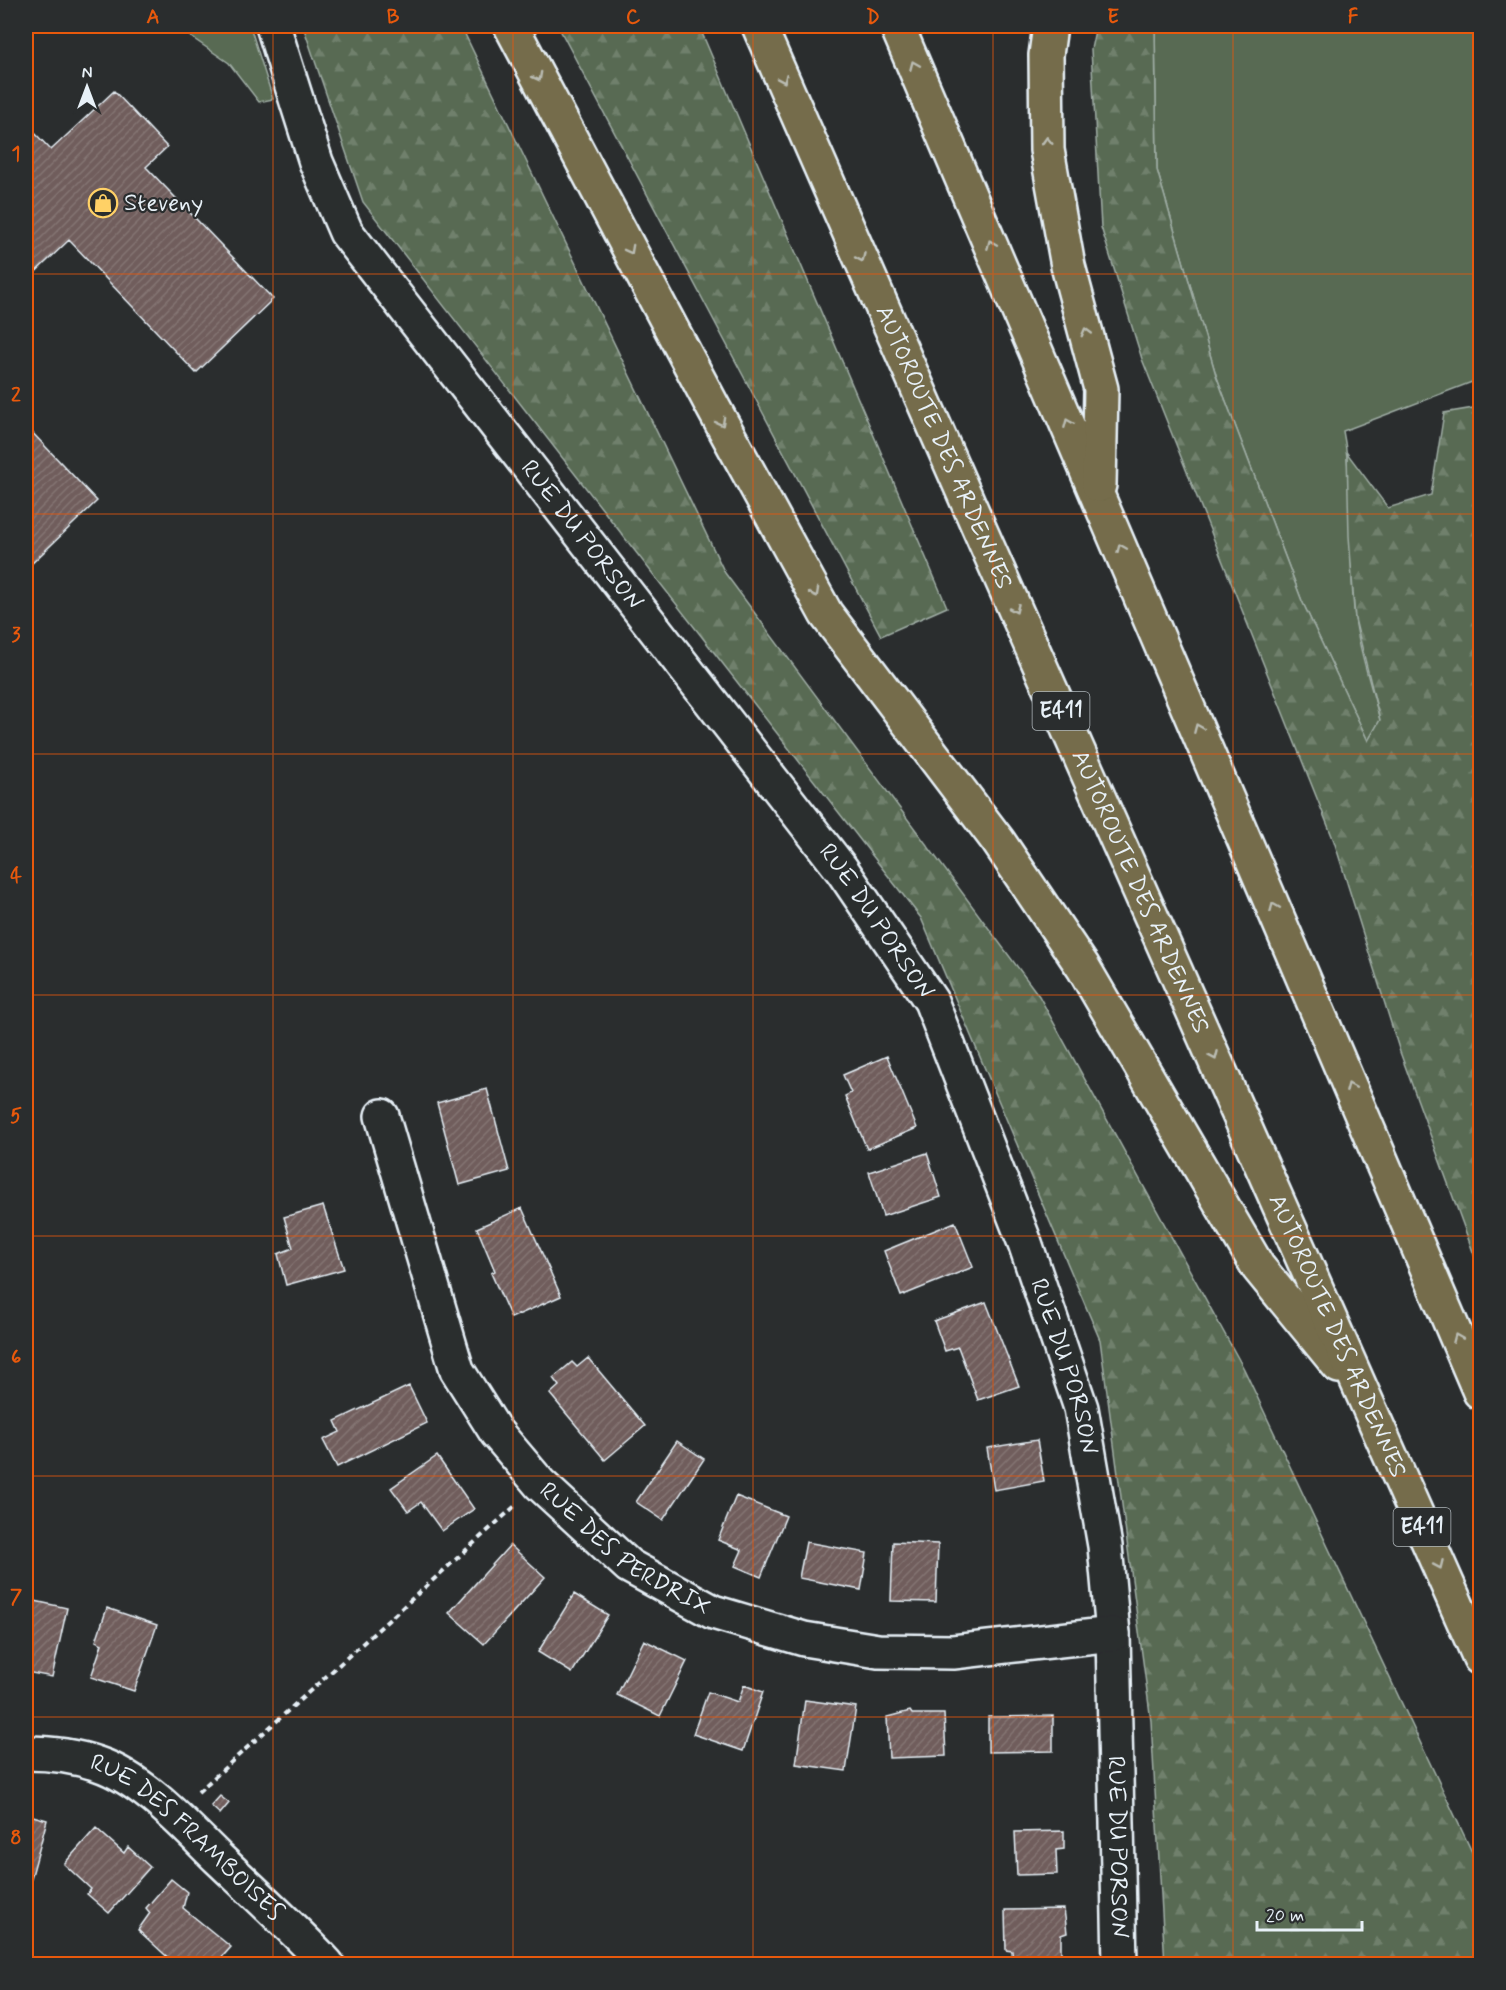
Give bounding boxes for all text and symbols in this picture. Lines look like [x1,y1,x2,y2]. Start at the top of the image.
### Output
text: A [146,4,160,31]
text: B [387,4,400,31]
text: C [626,4,641,31]
text: D [866,4,880,31]
text: E [1107,4,1119,31]
text: F [1348,4,1359,31]
north arrow [57,57,117,117]
one-way arrow [909,60,921,71]
text: N [82,63,92,84]
one-way arrow [531,71,543,82]
one-way arrow [776,73,788,84]
one-way arrow [1041,137,1053,146]
text: 1 [12,141,20,168]
shop icon: Steveny [87,187,119,219]
place label: Steveny [124,188,203,219]
one-way arrow [986,239,998,250]
one-way arrow [622,243,634,254]
one-way arrow [854,251,866,262]
street label: AUTOROUTE DES ARDENNES [868,300,1020,594]
one-way arrow [1080,327,1093,337]
text: 2 [11,382,21,409]
one-way arrow [714,416,725,426]
one-way arrow [1063,419,1075,430]
street label: RUE DU PORSON [513,454,650,617]
one-way arrow [1116,543,1128,554]
one-way arrow [808,587,819,597]
one-way arrow [1008,603,1020,614]
text: 3 [11,622,21,649]
road number: E411 [1032,692,1090,730]
one-way arrow [1193,723,1205,734]
street label: AUTOROUTE DES ARDENNES [1064,745,1217,1038]
street label: RUE DU PORSON [812,837,941,1006]
text: 4 [10,863,22,890]
one-way arrow [1269,902,1281,913]
one-way arrow [1206,1050,1218,1061]
one-way arrow [1345,1082,1357,1093]
text: 5 [10,1103,22,1130]
street label: AUTOROUTE DES ARDENNES [1261,1189,1414,1483]
street label: RUE DU PORSON [1023,1275,1104,1457]
one-way arrow [1453,1333,1465,1344]
text: 6 [11,1344,21,1371]
street label: RUE DES PERDRIX [533,1475,716,1623]
road number: E411 [1394,1508,1450,1546]
one-way arrow [1432,1558,1444,1569]
text: 7 [10,1584,22,1611]
street label: RUE DES FRAMBOISES [86,1747,291,1928]
street label: RUE DU PORSON [1100,1756,1135,1939]
text: 8 [10,1825,22,1852]
scale bar [1257,1894,1362,1932]
text: 20 m [1266,1904,1304,1928]

